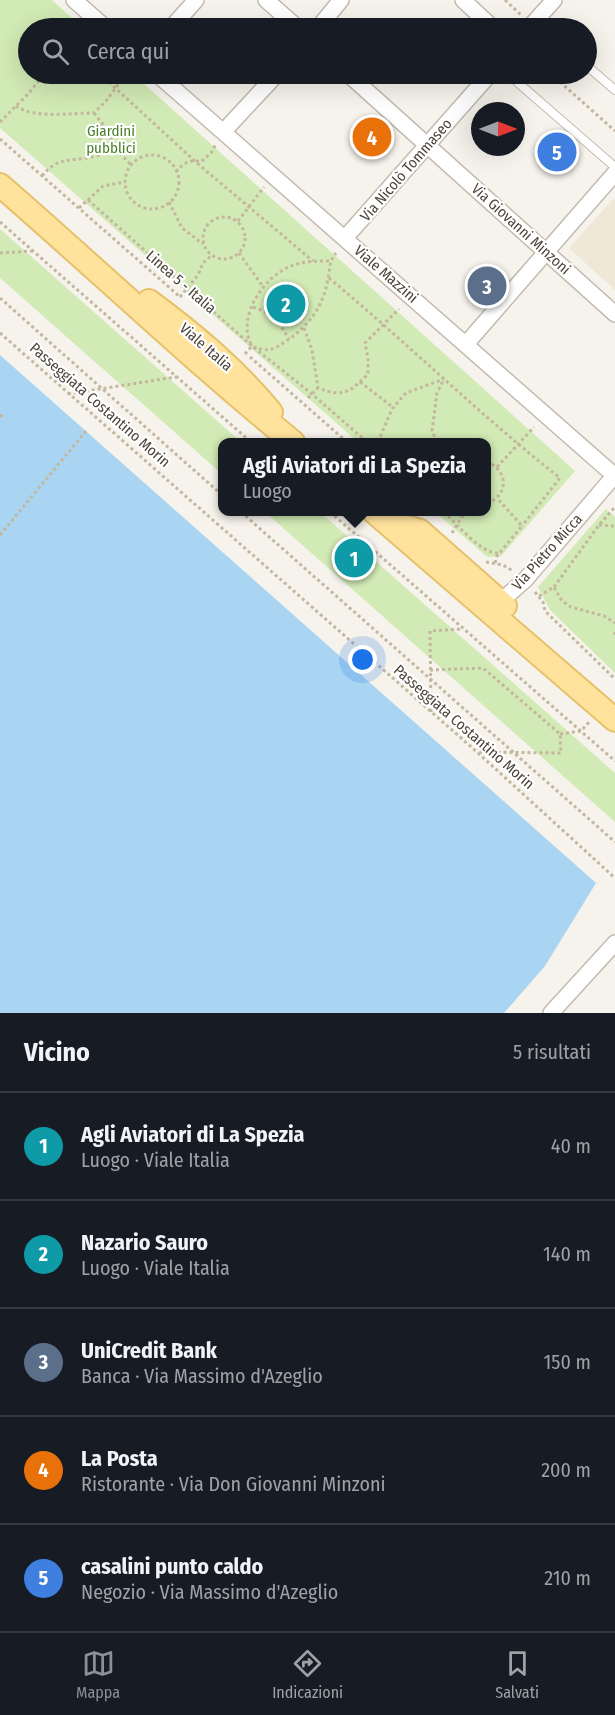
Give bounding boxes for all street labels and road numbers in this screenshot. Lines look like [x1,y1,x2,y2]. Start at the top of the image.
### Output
street label: Via Nicolò Tommaseo [356,115,456,225]
street label: Via Giovanni Minzoni [468,180,574,278]
street label: Viale Mazzini [350,241,422,307]
street label: Linea 5 - Italia [142,247,220,317]
street label: Viale Italia [176,319,236,375]
street label: Passeggiata Costantino Morin [26,339,174,471]
street label: Via Pietro Micca [508,510,586,594]
street label: Passeggiata Costantino Morin [390,661,538,793]

